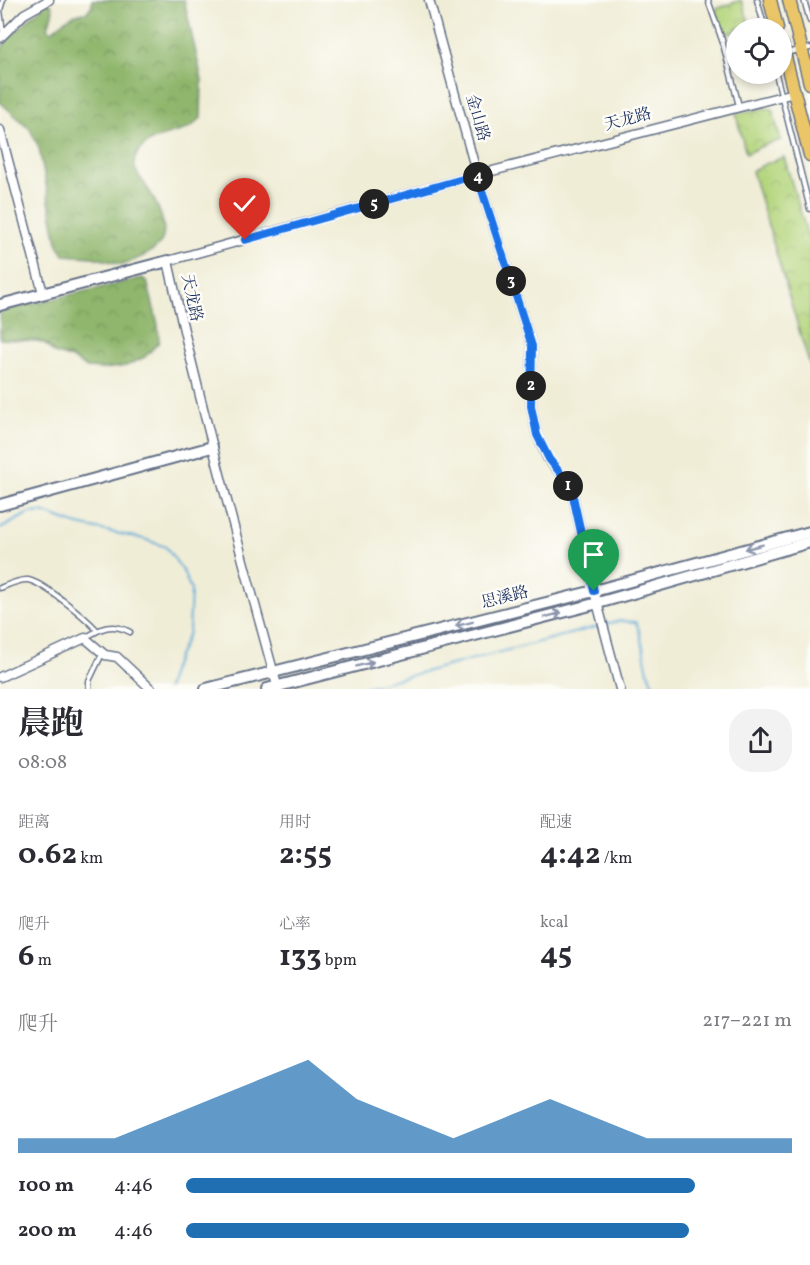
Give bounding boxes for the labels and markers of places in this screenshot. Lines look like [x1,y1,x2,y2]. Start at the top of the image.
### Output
pin: 4 [463,162,493,192]
pin [219,178,270,240]
pin: 5 [359,189,389,219]
pin: 3 [496,266,526,296]
pin: 2 [516,371,546,401]
pin: 1 [553,471,583,501]
pin [568,529,619,591]

